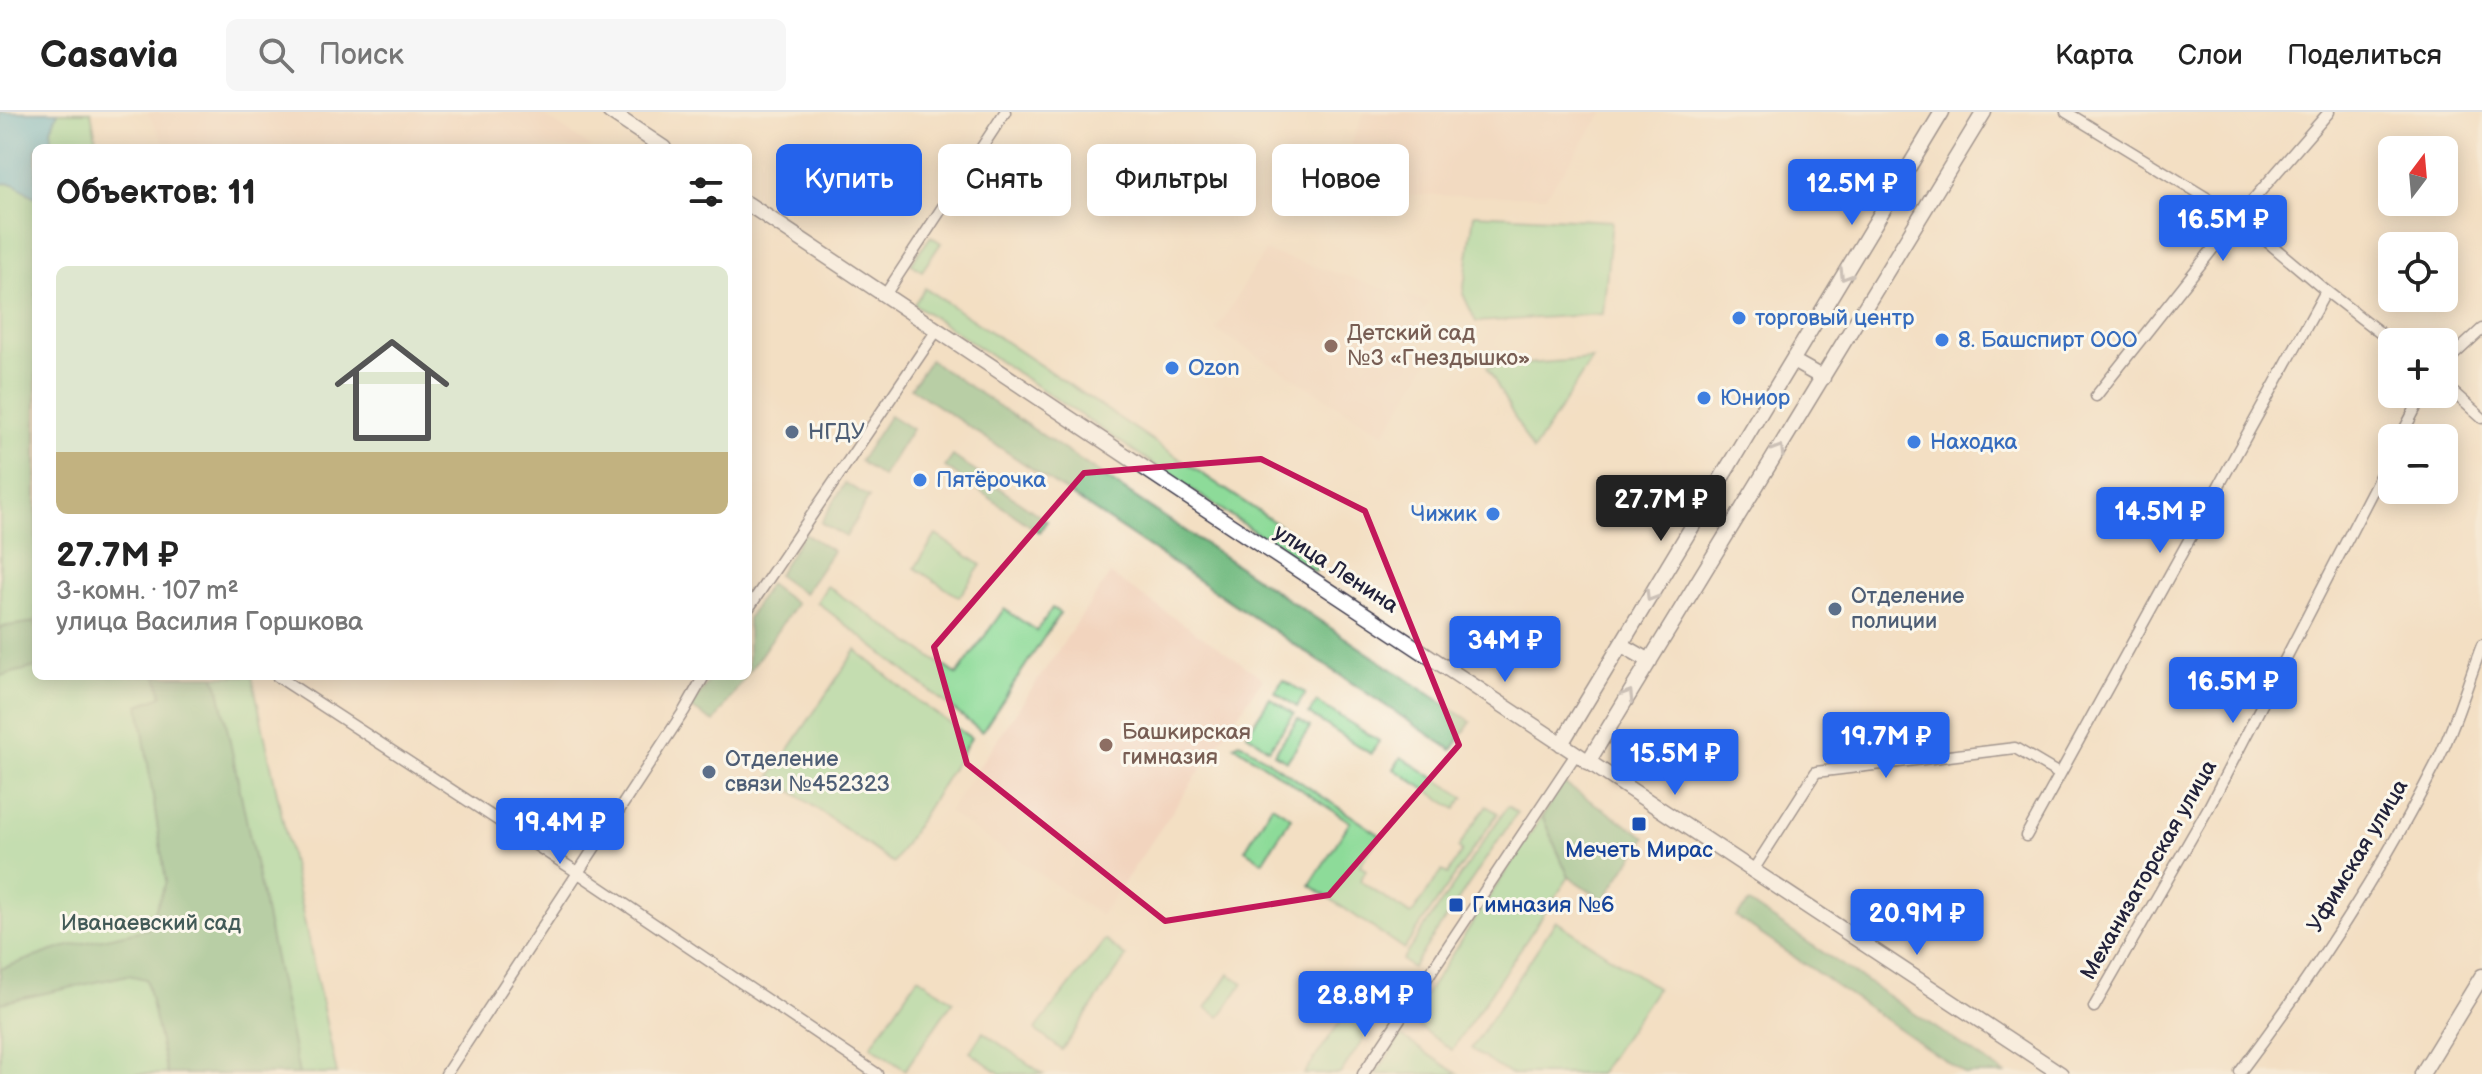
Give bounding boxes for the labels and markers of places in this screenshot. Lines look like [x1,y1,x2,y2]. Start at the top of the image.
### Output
pin: 12.5M ₽ [1778,159,1926,227]
pin: 16.5M ₽ [2149,195,2297,263]
place label: торговый центр [1755,305,1915,332]
marker: торговый центр [1730,309,1748,327]
place label: Детский сад №3 «Гнездышко» [1347,320,1530,372]
place label: 8. Башспирт ООО [1958,327,2138,354]
marker: 8. Башспирт ООО [1933,331,1951,349]
marker: Детский сад №3 «Гнездышко» [1322,337,1340,355]
place label: Ozon [1188,355,1240,382]
marker: Ozon [1163,359,1181,377]
place label: Юниор [1720,385,1791,412]
marker: Юниор [1695,389,1713,407]
place label: НГДУ [808,419,865,446]
marker: НГДУ [783,423,801,441]
place label: Находка [1930,429,2018,456]
marker: Находка [1905,433,1923,451]
place label: Пятёрочка [936,467,1046,494]
marker: Пятёрочка [911,471,929,489]
pin: 27.7M ₽ [1587,475,1735,543]
pin: 14.5M ₽ [2086,487,2234,555]
place label: Чижик [1411,501,1477,528]
marker: Чижик [1484,505,1502,523]
place label: Отделение полиции [1851,583,1964,635]
marker: Отделение полиции [1826,600,1844,618]
pin: 34M ₽ [1449,616,1561,684]
pin: 16.5M ₽ [2159,657,2307,725]
pin: 19.7M ₽ [1812,712,1960,780]
place label: Башкирская гимназия [1122,719,1251,771]
pin: 15.5M ₽ [1601,729,1749,797]
marker: Башкирская гимназия [1097,736,1115,754]
place label: Отделение связи №452323 [725,746,890,798]
marker: Отделение связи №452323 [700,763,718,781]
pin: 19.4M ₽ [486,798,634,866]
marker: Мечеть Мирас [1630,815,1648,833]
place label: Мечеть Мирас [1565,837,1713,864]
pin: 20.9M ₽ [1843,889,1991,957]
place label: Гимназия №6 [1472,892,1614,919]
marker: Гимназия №6 [1447,896,1465,914]
pin: 28.8M ₽ [1291,971,1439,1039]

